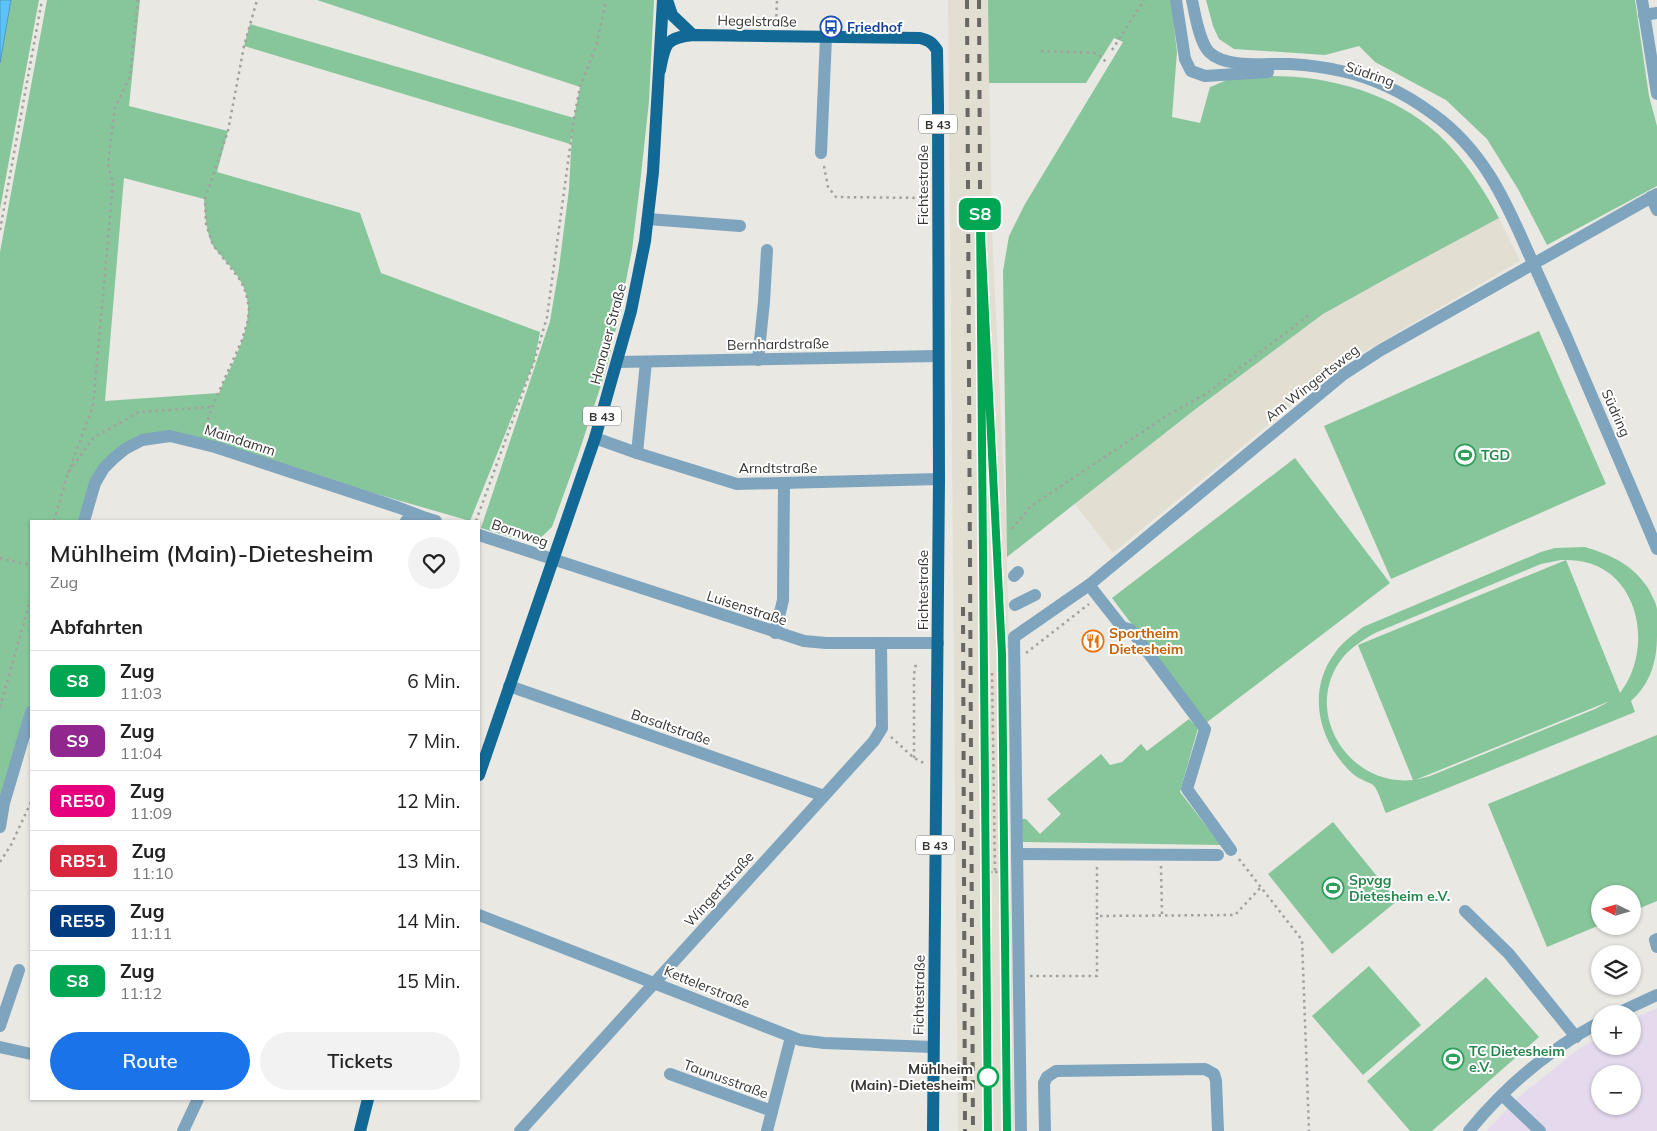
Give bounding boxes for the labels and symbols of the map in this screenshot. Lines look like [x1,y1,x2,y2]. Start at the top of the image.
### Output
street label: Hegelstraße [717,11,797,31]
bus stop icon: Friedhof [819,15,843,39]
place label: Friedhof [847,18,903,36]
street label: Südring [1343,57,1397,91]
road number: B 43 [919,115,957,134]
street label: Fichtestraße [914,145,932,225]
line badge: S8 [958,198,1002,230]
street label: Hanauer Straße [586,282,630,386]
street label: Bernhardstraße [727,334,829,354]
street label: Am Wingertsweg [1261,341,1363,425]
street label: Südring [1598,386,1634,440]
road number: B 43 [583,406,621,426]
street label: Maindamm [202,420,278,460]
sports icon: TGD [1453,443,1477,467]
place label: TGD [1481,446,1510,464]
street label: Arndtstraße [739,459,817,477]
street label: Bornweg [489,515,551,551]
street label: Fichtestraße [914,550,932,630]
street label: Luisenstraße [705,587,789,629]
place label: Sportheim Dietesheim [1109,624,1183,658]
restaurant icon: Sportheim Dietesheim [1081,629,1105,653]
street label: Basaltstraße [629,705,713,749]
road number: B 43 [916,836,954,854]
street label: Wingertstraße [680,848,758,930]
place label: Spvgg Dietesheim e.V. [1349,871,1450,905]
sports icon: Spvgg Dietesheim e.V. [1321,876,1345,900]
north arrow [1591,885,1641,935]
street label: Fichtestraße [909,955,929,1035]
street label: Kettelerstraße [661,962,753,1012]
place label: TC Dietesheim e.V. [1469,1042,1565,1076]
sports icon: TC Dietesheim e.V. [1441,1047,1465,1071]
street label: Taunusstraße [681,1055,771,1103]
place label: Mühlheim (Main)-Dietesheim [850,1060,973,1094]
marker: Mühlheim (Main)-Dietesheim [977,1066,999,1088]

